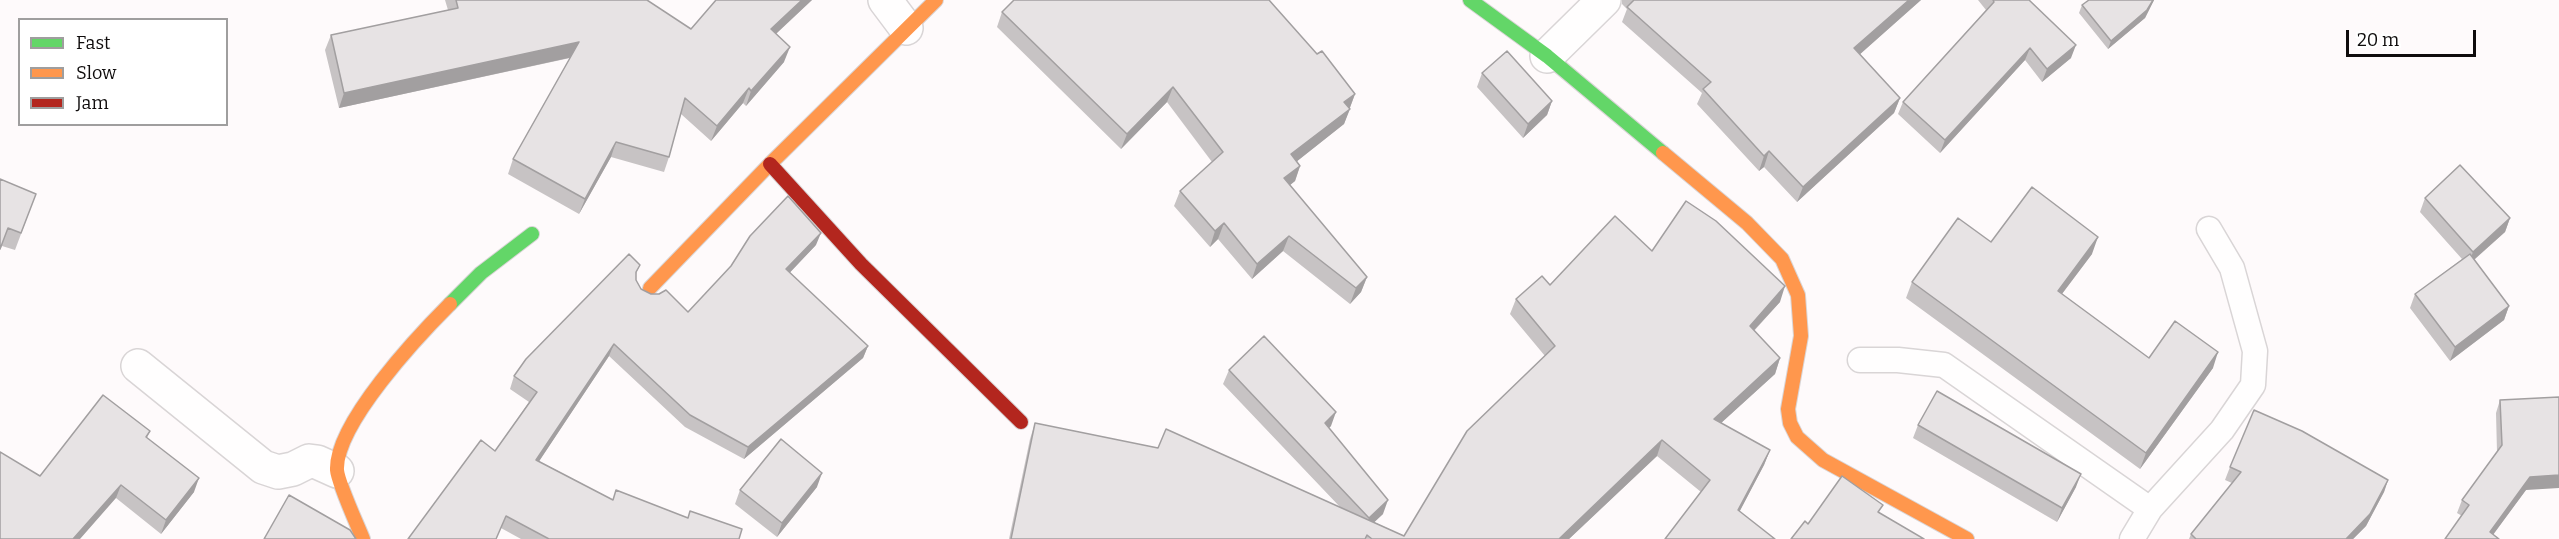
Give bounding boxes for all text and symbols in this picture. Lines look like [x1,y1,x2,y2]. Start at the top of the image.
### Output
legend [18,18,228,126]
scale bar [2349,18,2480,56]
text: 20 m [2357,29,2399,51]
text: Fast [76,32,111,54]
text: Slow [76,62,116,84]
text: Jam [76,92,109,114]

